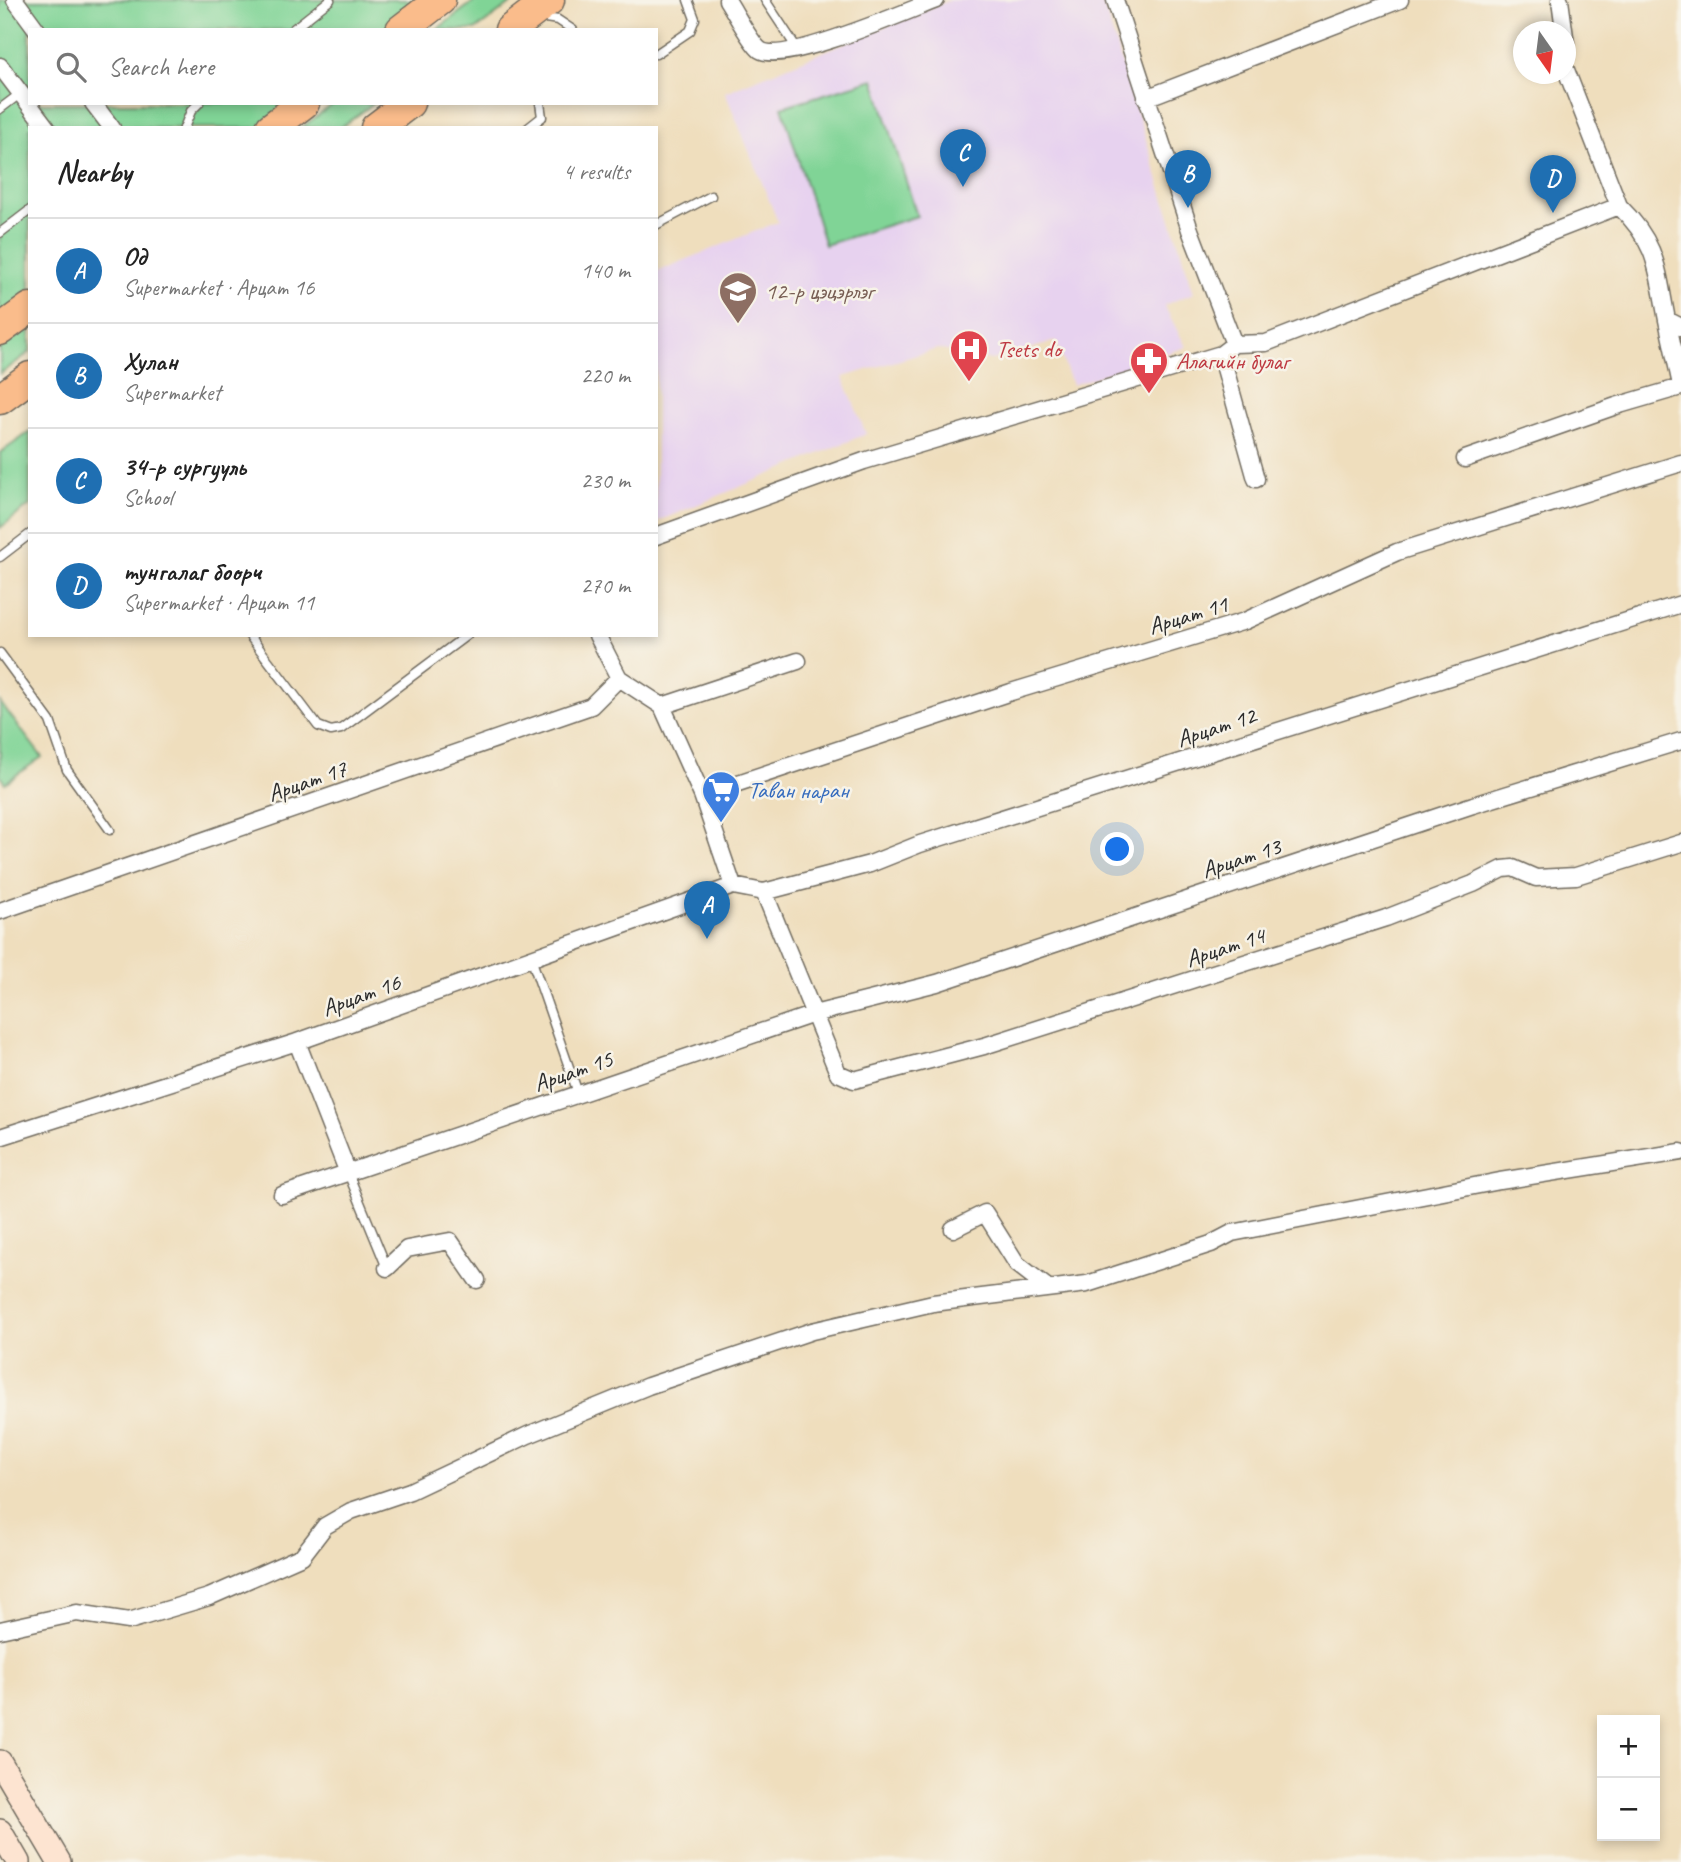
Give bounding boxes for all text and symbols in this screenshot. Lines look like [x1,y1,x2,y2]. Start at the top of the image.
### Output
north arrow [1513,21,1576,84]
search box [28,28,658,105]
icon: search [52,48,90,86]
text: Search here [108,50,214,83]
pin: C [940,129,986,187]
pin: B [1165,150,1211,208]
text: Nearby [56,153,132,191]
pin: D [1530,155,1576,213]
text: 4 results [563,157,630,186]
text: Од [123,240,146,273]
text: A [73,256,85,285]
text: 140 m [581,256,630,285]
school or university icon: 12-р цэцэрлэг [717,270,759,325]
text: Supermarket · Арцат 16 [123,273,314,302]
place label: 12-р цэцэрлэг [765,276,877,306]
hospital icon: Tsets do [948,328,990,383]
place label: Tsets do [996,334,1063,364]
pharmacy icon: Алагийн булаг [1128,340,1170,395]
text: Хулан [123,345,178,378]
place label: Алагийн булаг [1176,346,1292,376]
text: B [73,361,85,390]
text: 220 m [581,361,630,390]
text: Supermarket [123,378,221,407]
text: 34-р сургууль [123,450,246,483]
text: C [74,466,84,495]
text: 230 m [581,466,630,495]
text: School [123,483,172,512]
text: тунгалаг боорч [123,555,261,588]
text: D [72,571,86,600]
text: 270 m [581,571,630,600]
text: Supermarket · Арцат 11 [123,588,314,617]
street label: Арцат 11 [1145,588,1233,641]
street label: Арцат 12 [1173,699,1262,754]
street label: Арцат 17 [264,753,352,808]
supermarket icon: Таван наран [700,769,742,824]
place label: Таван наран [748,775,850,805]
street label: Арцат 13 [1198,830,1287,885]
your location [1100,832,1134,866]
pin: A [684,881,730,939]
street label: Арцат 14 [1182,919,1271,974]
street label: Арцат 16 [318,967,406,1023]
street label: Арцат 15 [530,1043,618,1098]
map controls [1597,1715,1660,1841]
button: + [1597,1715,1660,1778]
button: − [1597,1778,1660,1841]

